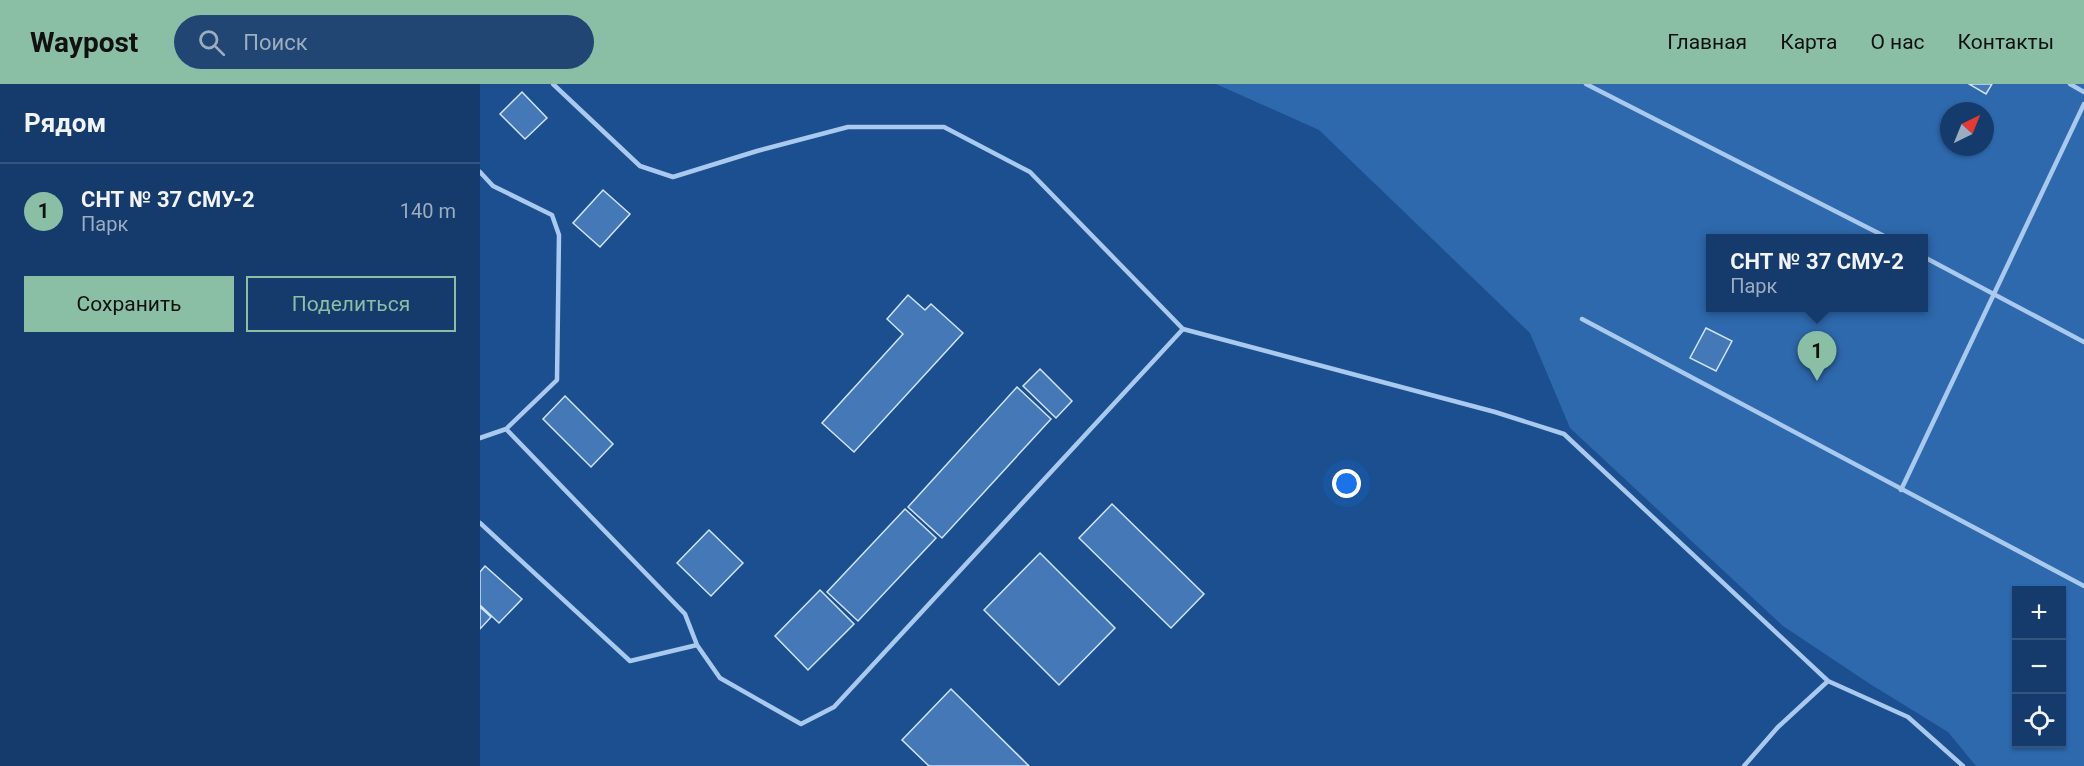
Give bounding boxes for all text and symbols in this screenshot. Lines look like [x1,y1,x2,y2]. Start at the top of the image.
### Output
search box [174,15,594,69]
text: Waypost [30,26,138,59]
icon: search [195,26,228,59]
text: Поиск [243,30,308,55]
text: Главная [1667,30,1747,54]
text: Карта [1780,30,1837,54]
text: О нас [1870,30,1925,54]
text: Контакты [1958,30,2054,54]
north arrow [1940,102,1994,156]
text: Рядом [24,108,106,138]
text: СНТ № 37 СМУ-2 [81,187,255,212]
text: 1 [38,199,49,223]
text: 140 m [400,199,456,223]
text: Парк [81,212,128,236]
popup [1706,234,1928,312]
text: СНТ № 37 СМУ-2 [1730,249,1904,274]
text: Парк [1730,274,1777,298]
button: Сохранить [24,276,234,332]
button: Поделиться [246,276,456,332]
pin: 1 [1798,332,1836,381]
your location [1332,469,1361,498]
map controls [2012,586,2066,748]
button: + [2012,586,2066,640]
button: − [2012,640,2066,694]
button: locate [2012,694,2066,748]

